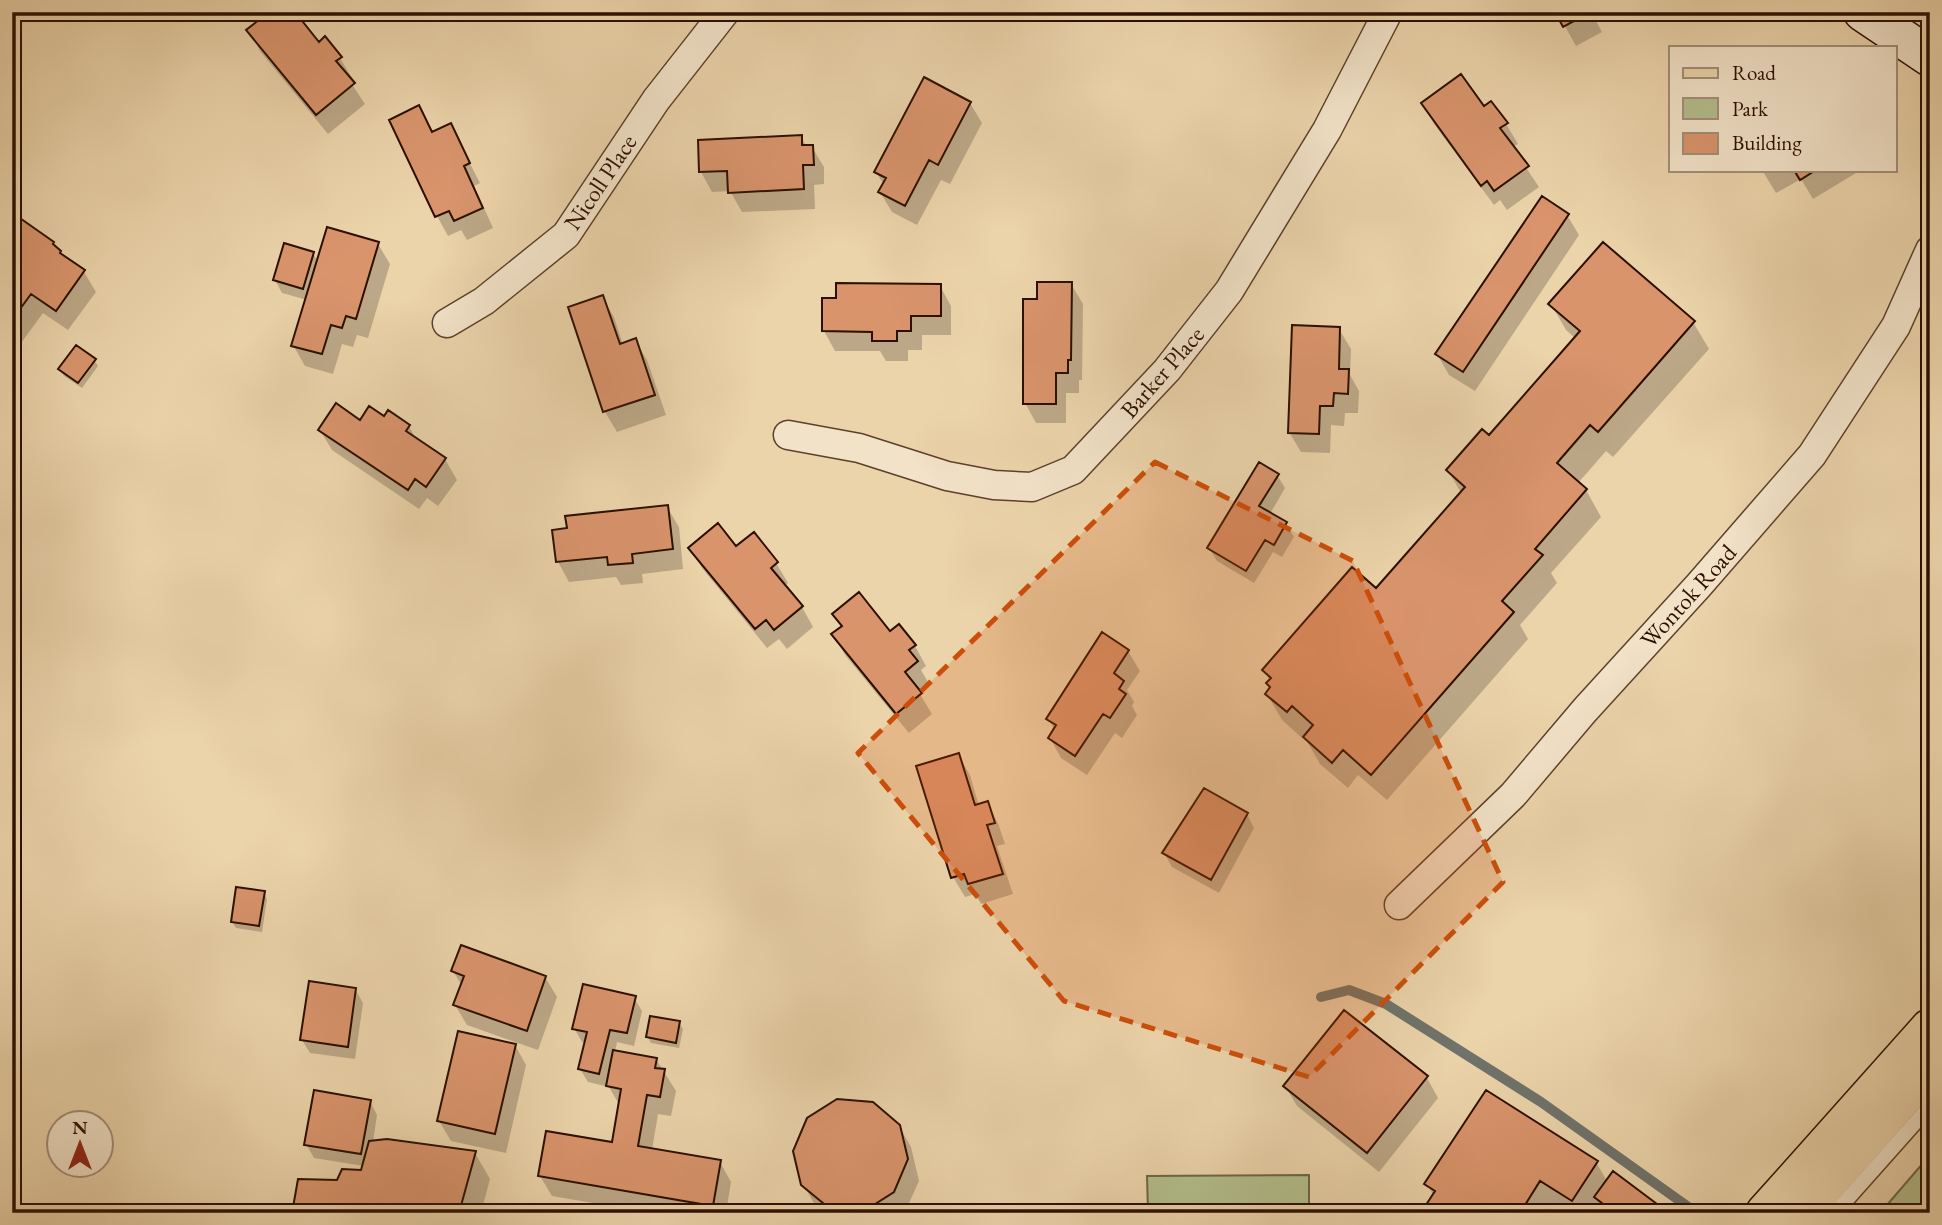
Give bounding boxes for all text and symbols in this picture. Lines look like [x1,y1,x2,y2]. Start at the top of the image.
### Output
legend [1669,46,1896,172]
text: Road [1732,59,1776,86]
text: Park [1732,95,1769,122]
street label: Nicoll Place [557,128,643,236]
text: Building [1732,129,1802,156]
street label: Barker Place [1113,319,1211,425]
street label: Wontok Road [1633,537,1743,654]
north arrow [46,1110,116,1180]
text: N [72,1115,88,1140]

